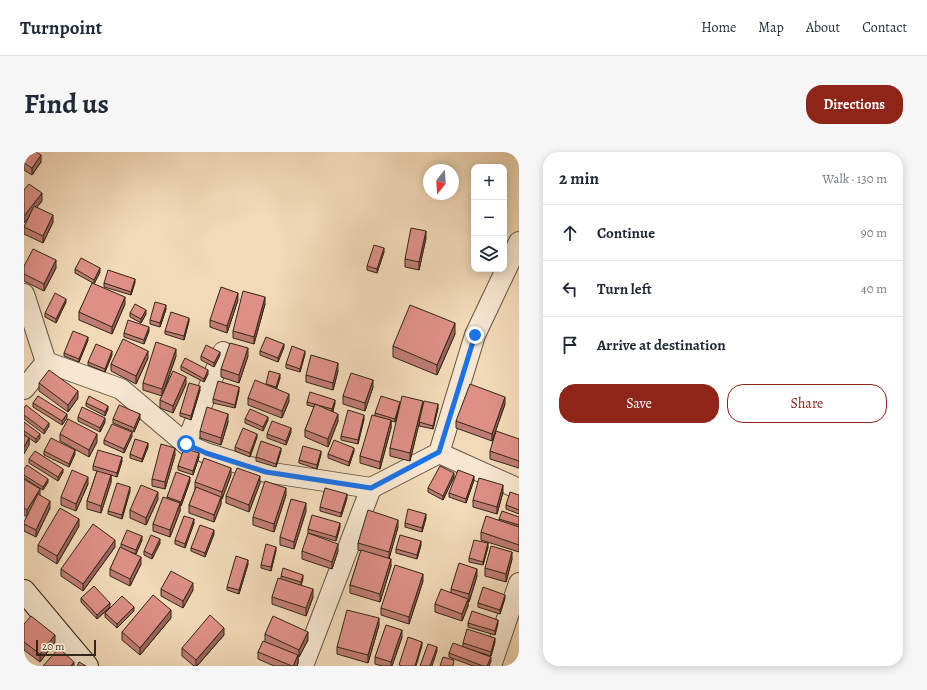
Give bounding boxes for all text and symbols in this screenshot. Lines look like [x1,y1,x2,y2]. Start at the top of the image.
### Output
text: Turnpoint [20,15,102,41]
text: Home [701,18,736,37]
text: Map [758,18,784,37]
text: About [806,18,840,37]
text: Contact [862,18,907,37]
text: Find us [24,85,109,123]
button: Directions [806,85,903,124]
north arrow [423,164,459,200]
map controls [471,164,507,272]
button: + [471,164,507,200]
text: 2 min [559,167,599,190]
text: Walk · 130 m [822,170,887,187]
button: − [471,200,507,236]
icon: ahead [559,222,581,244]
text: Continue [597,223,655,243]
text: 90 m [861,224,887,241]
button: layers [471,236,507,272]
icon: left [559,278,581,300]
text: Turn left [597,279,652,299]
text: 40 m [861,280,887,297]
route end [466,326,484,344]
icon: arrive [559,334,581,356]
text: Arrive at destination [597,335,726,355]
button: Save [559,384,719,423]
button: Share [727,384,887,423]
route start [177,435,195,453]
scale bar [36,638,96,657]
text: 20 m [42,639,64,654]

